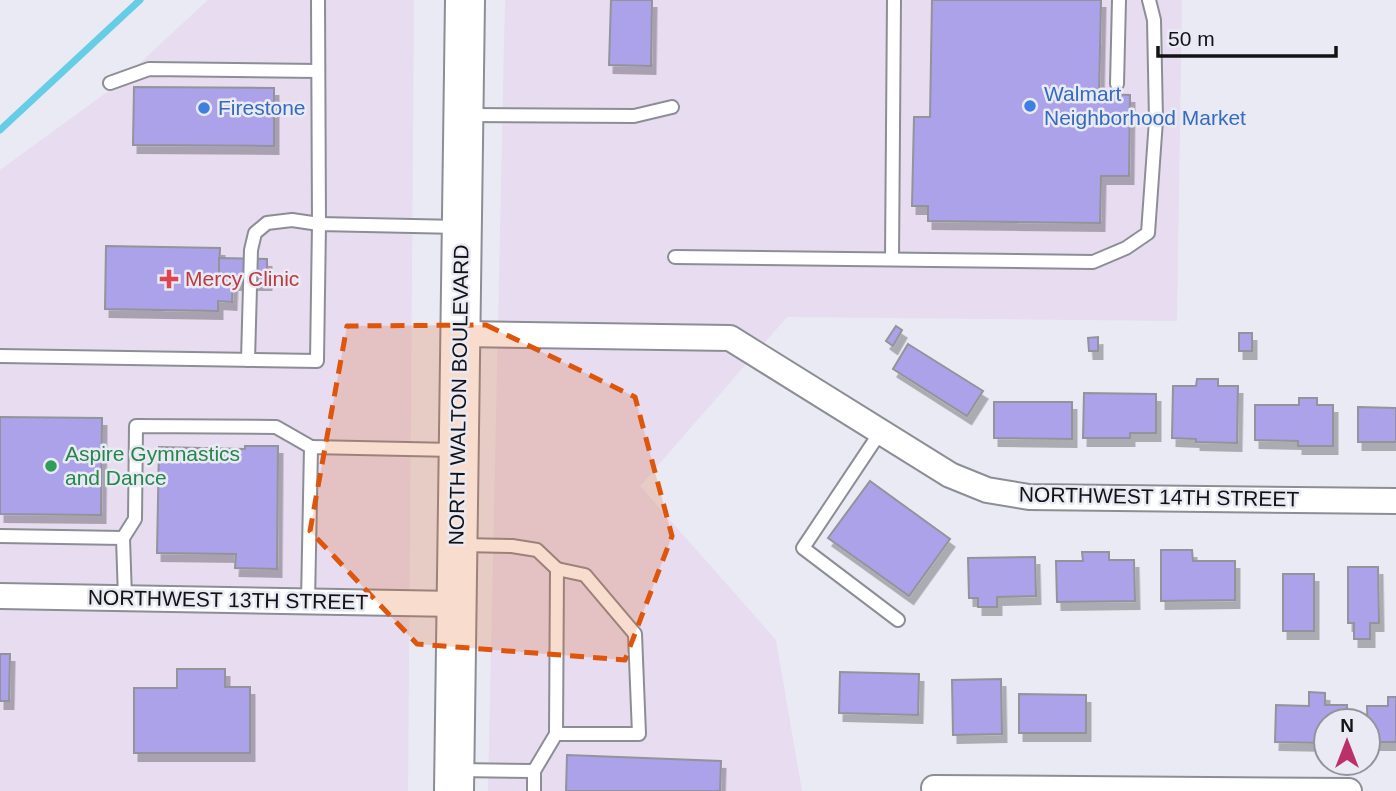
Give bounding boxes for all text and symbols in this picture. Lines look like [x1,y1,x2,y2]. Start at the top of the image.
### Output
scale bar [1158,14,1336,58]
text: 50 m [1168,27,1215,50]
place label: Walmart Neighborhood Market [1044,82,1246,129]
place label: Firestone [218,96,306,119]
marker: Walmart Neighborhood Market [1022,98,1038,114]
marker: Firestone [196,100,212,116]
street label: NORTH WALTON BOULEVARD [444,244,473,546]
place label: Mercy Clinic [185,267,299,290]
marker: Mercy Clinic [159,269,179,289]
place label: Aspire Gymnastics and Dance [65,442,240,489]
marker: Aspire Gymnastics and Dance [43,458,59,474]
street label: NORTHWEST 14TH STREET [1019,483,1300,510]
street label: NORTHWEST 13TH STREET [88,586,369,613]
north arrow [1312,707,1382,777]
text: N [1340,715,1354,736]

